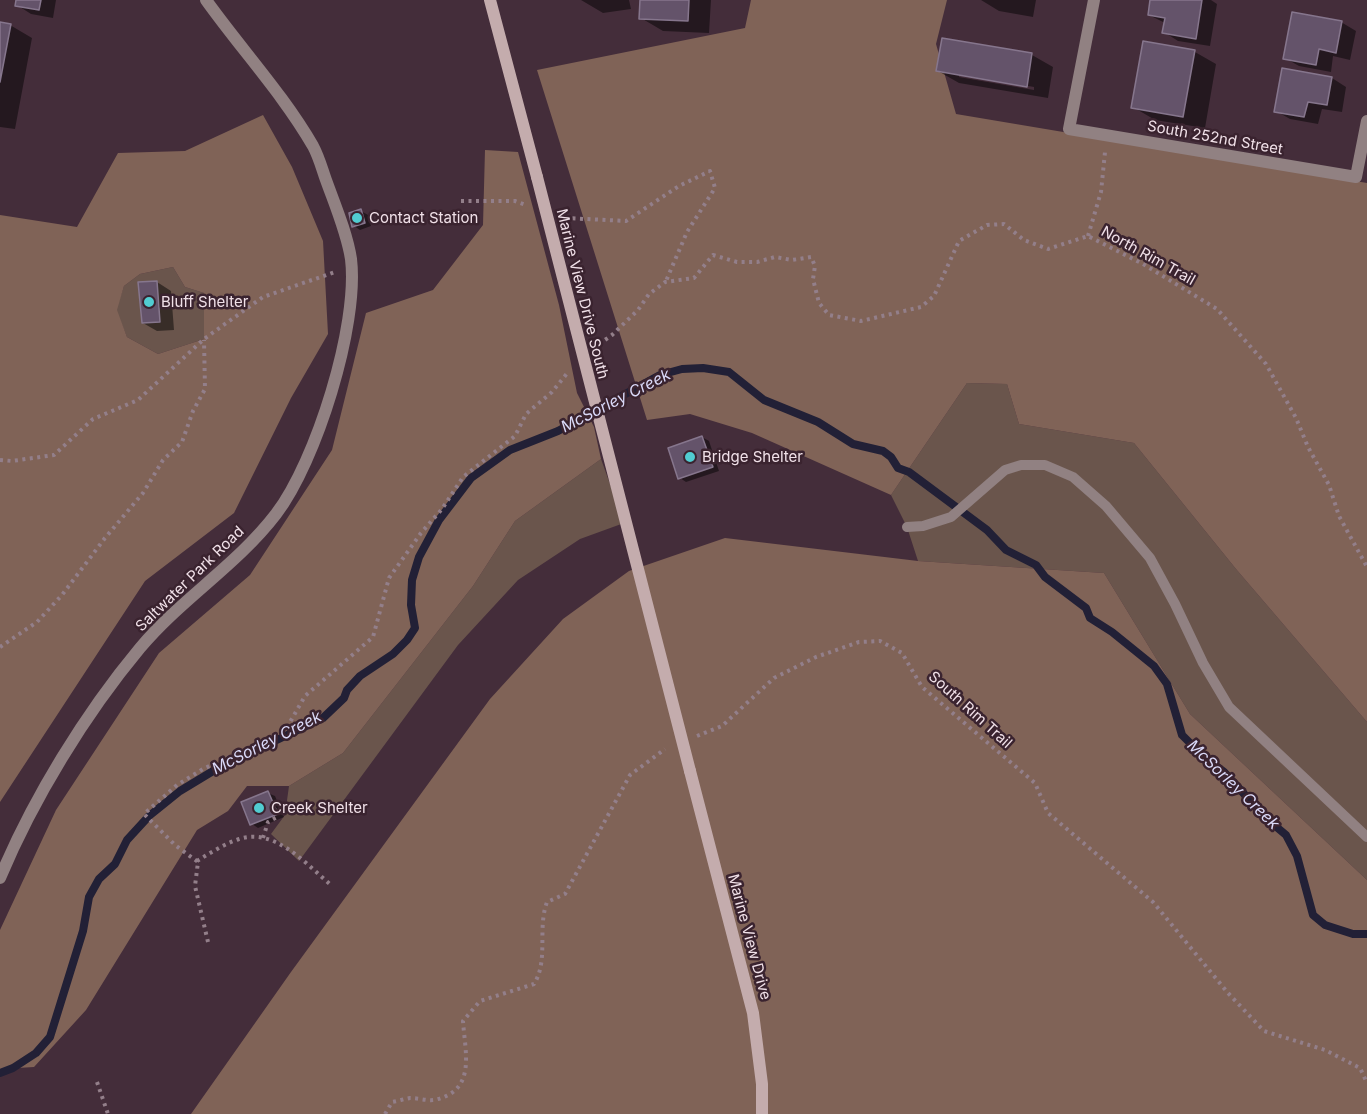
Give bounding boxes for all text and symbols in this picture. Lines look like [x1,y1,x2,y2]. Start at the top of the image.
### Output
street label: South 252nd Street [1146,117,1284,159]
street label: Marine View Drive South [552,207,612,381]
place label: Contact Station [369,209,478,227]
marker: Contact Station [350,211,364,225]
street label: North Rim Trail [1098,223,1198,289]
place label: Bluff Shelter [161,293,248,311]
marker: Bluff Shelter [142,295,156,309]
water label: McSorley Creek [558,365,674,437]
place label: Bridge Shelter [702,448,803,466]
marker: Bridge Shelter [683,450,697,464]
street label: Saltwater Park Road [132,523,248,635]
street label: South Rim Trail [924,668,1016,752]
water label: McSorley Creek [209,707,325,779]
water label: McSorley Creek [1183,736,1283,834]
place label: Creek Shelter [271,799,368,817]
marker: Creek Shelter [252,801,266,815]
street label: Marine View Drive [724,872,774,1002]

